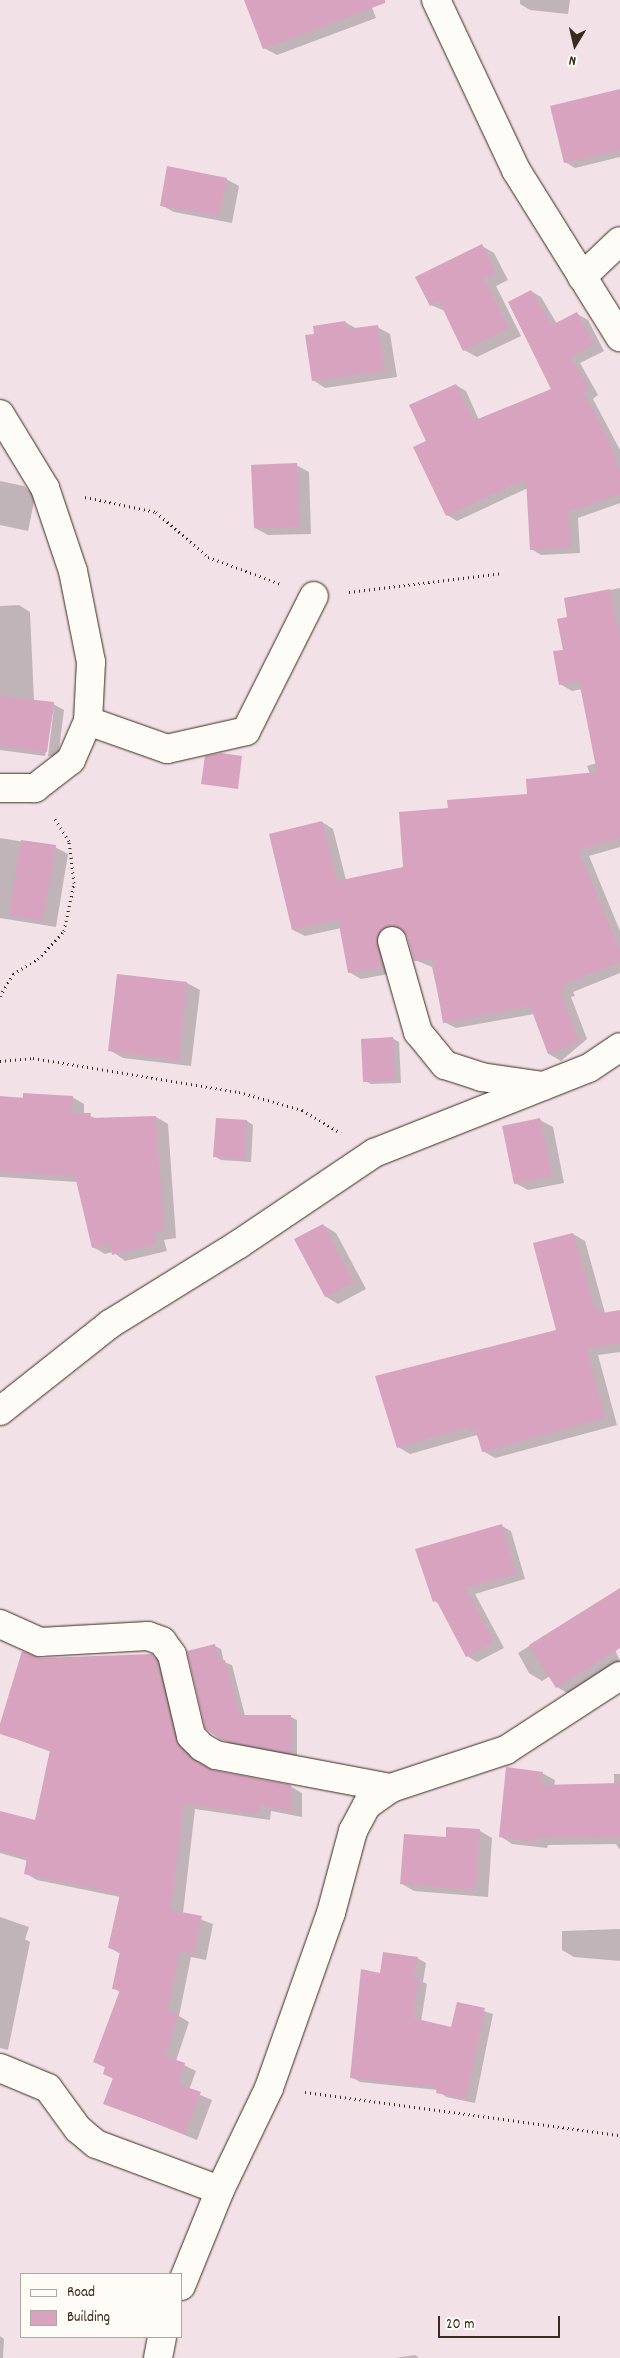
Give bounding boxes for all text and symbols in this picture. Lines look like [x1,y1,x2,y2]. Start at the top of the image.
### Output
north arrow [550,20,600,70]
text: N [568,49,578,70]
legend [20,2273,182,2338]
text: Road [67,2282,95,2304]
scale bar [440,2306,562,2338]
text: Building [67,2307,110,2329]
text: 20 m [446,2314,474,2336]

